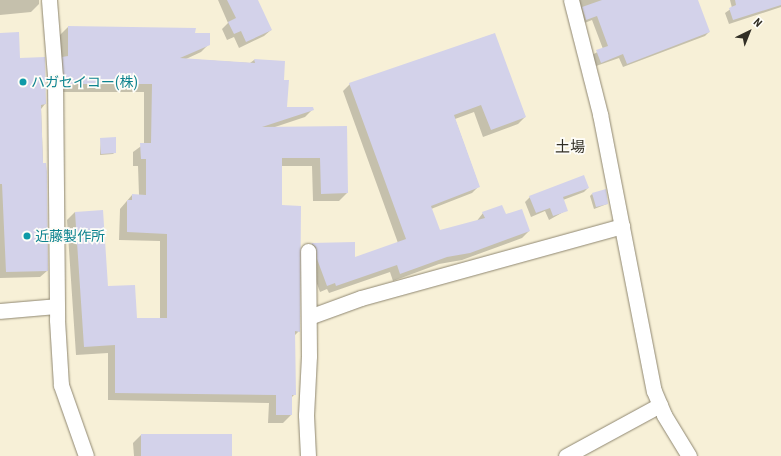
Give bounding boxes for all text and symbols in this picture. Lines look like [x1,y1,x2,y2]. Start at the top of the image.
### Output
north arrow [729,12,769,52]
text: N [751,16,764,30]
place label: ハガセイコー(株) [31,74,138,90]
marker: ハガセイコー(株) [18,77,28,87]
district label: 土場 [555,139,585,157]
place label: 近藤製作所 [35,228,105,244]
marker: 近藤製作所 [22,231,32,241]

